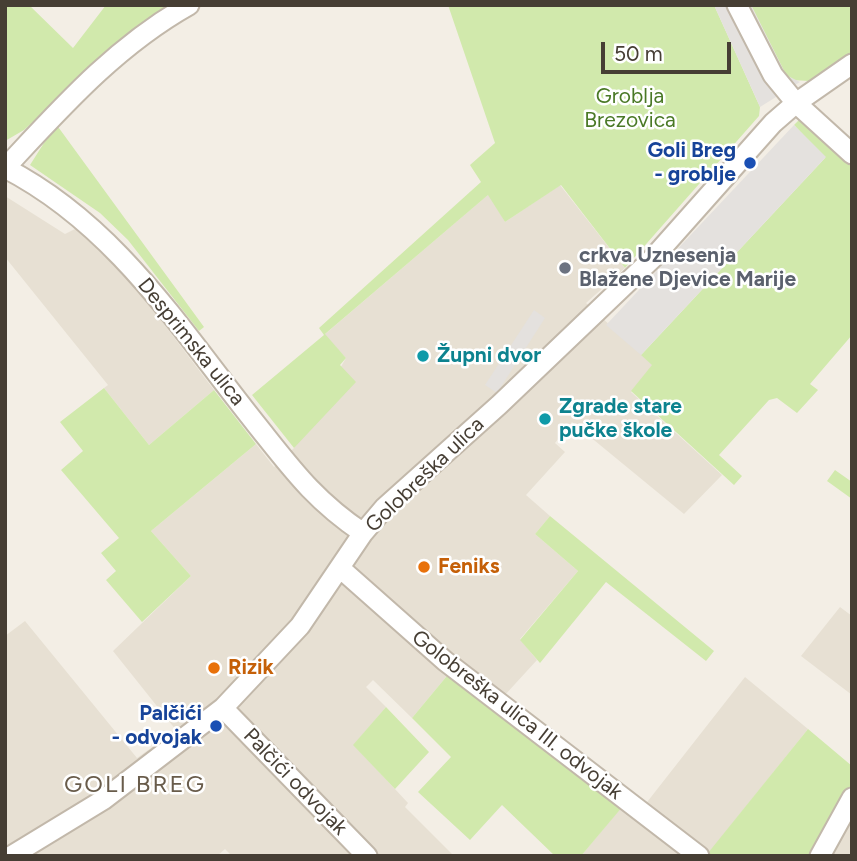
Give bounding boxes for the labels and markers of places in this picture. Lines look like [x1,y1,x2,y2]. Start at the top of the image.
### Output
place label: Goli Breg - groblje [647,138,736,188]
marker: Goli Breg - groblje [742,155,758,171]
place label: crkva Uznesenja Blažene Djevice Marije [579,243,796,293]
marker: crkva Uznesenja Blažene Djevice Marije [557,260,573,276]
place label: Župni dvor [437,343,541,369]
marker: Župni dvor [415,348,431,364]
place label: Zgrade stare pučke škole [559,394,682,444]
marker: Zgrade stare pučke škole [537,411,553,427]
place label: Feniks [438,554,500,580]
marker: Feniks [416,559,432,575]
place label: Rizik [228,655,274,681]
marker: Rizik [206,660,222,676]
place label: Palčići - odvojak [112,701,202,751]
marker: Palčići - odvojak [208,718,224,734]

